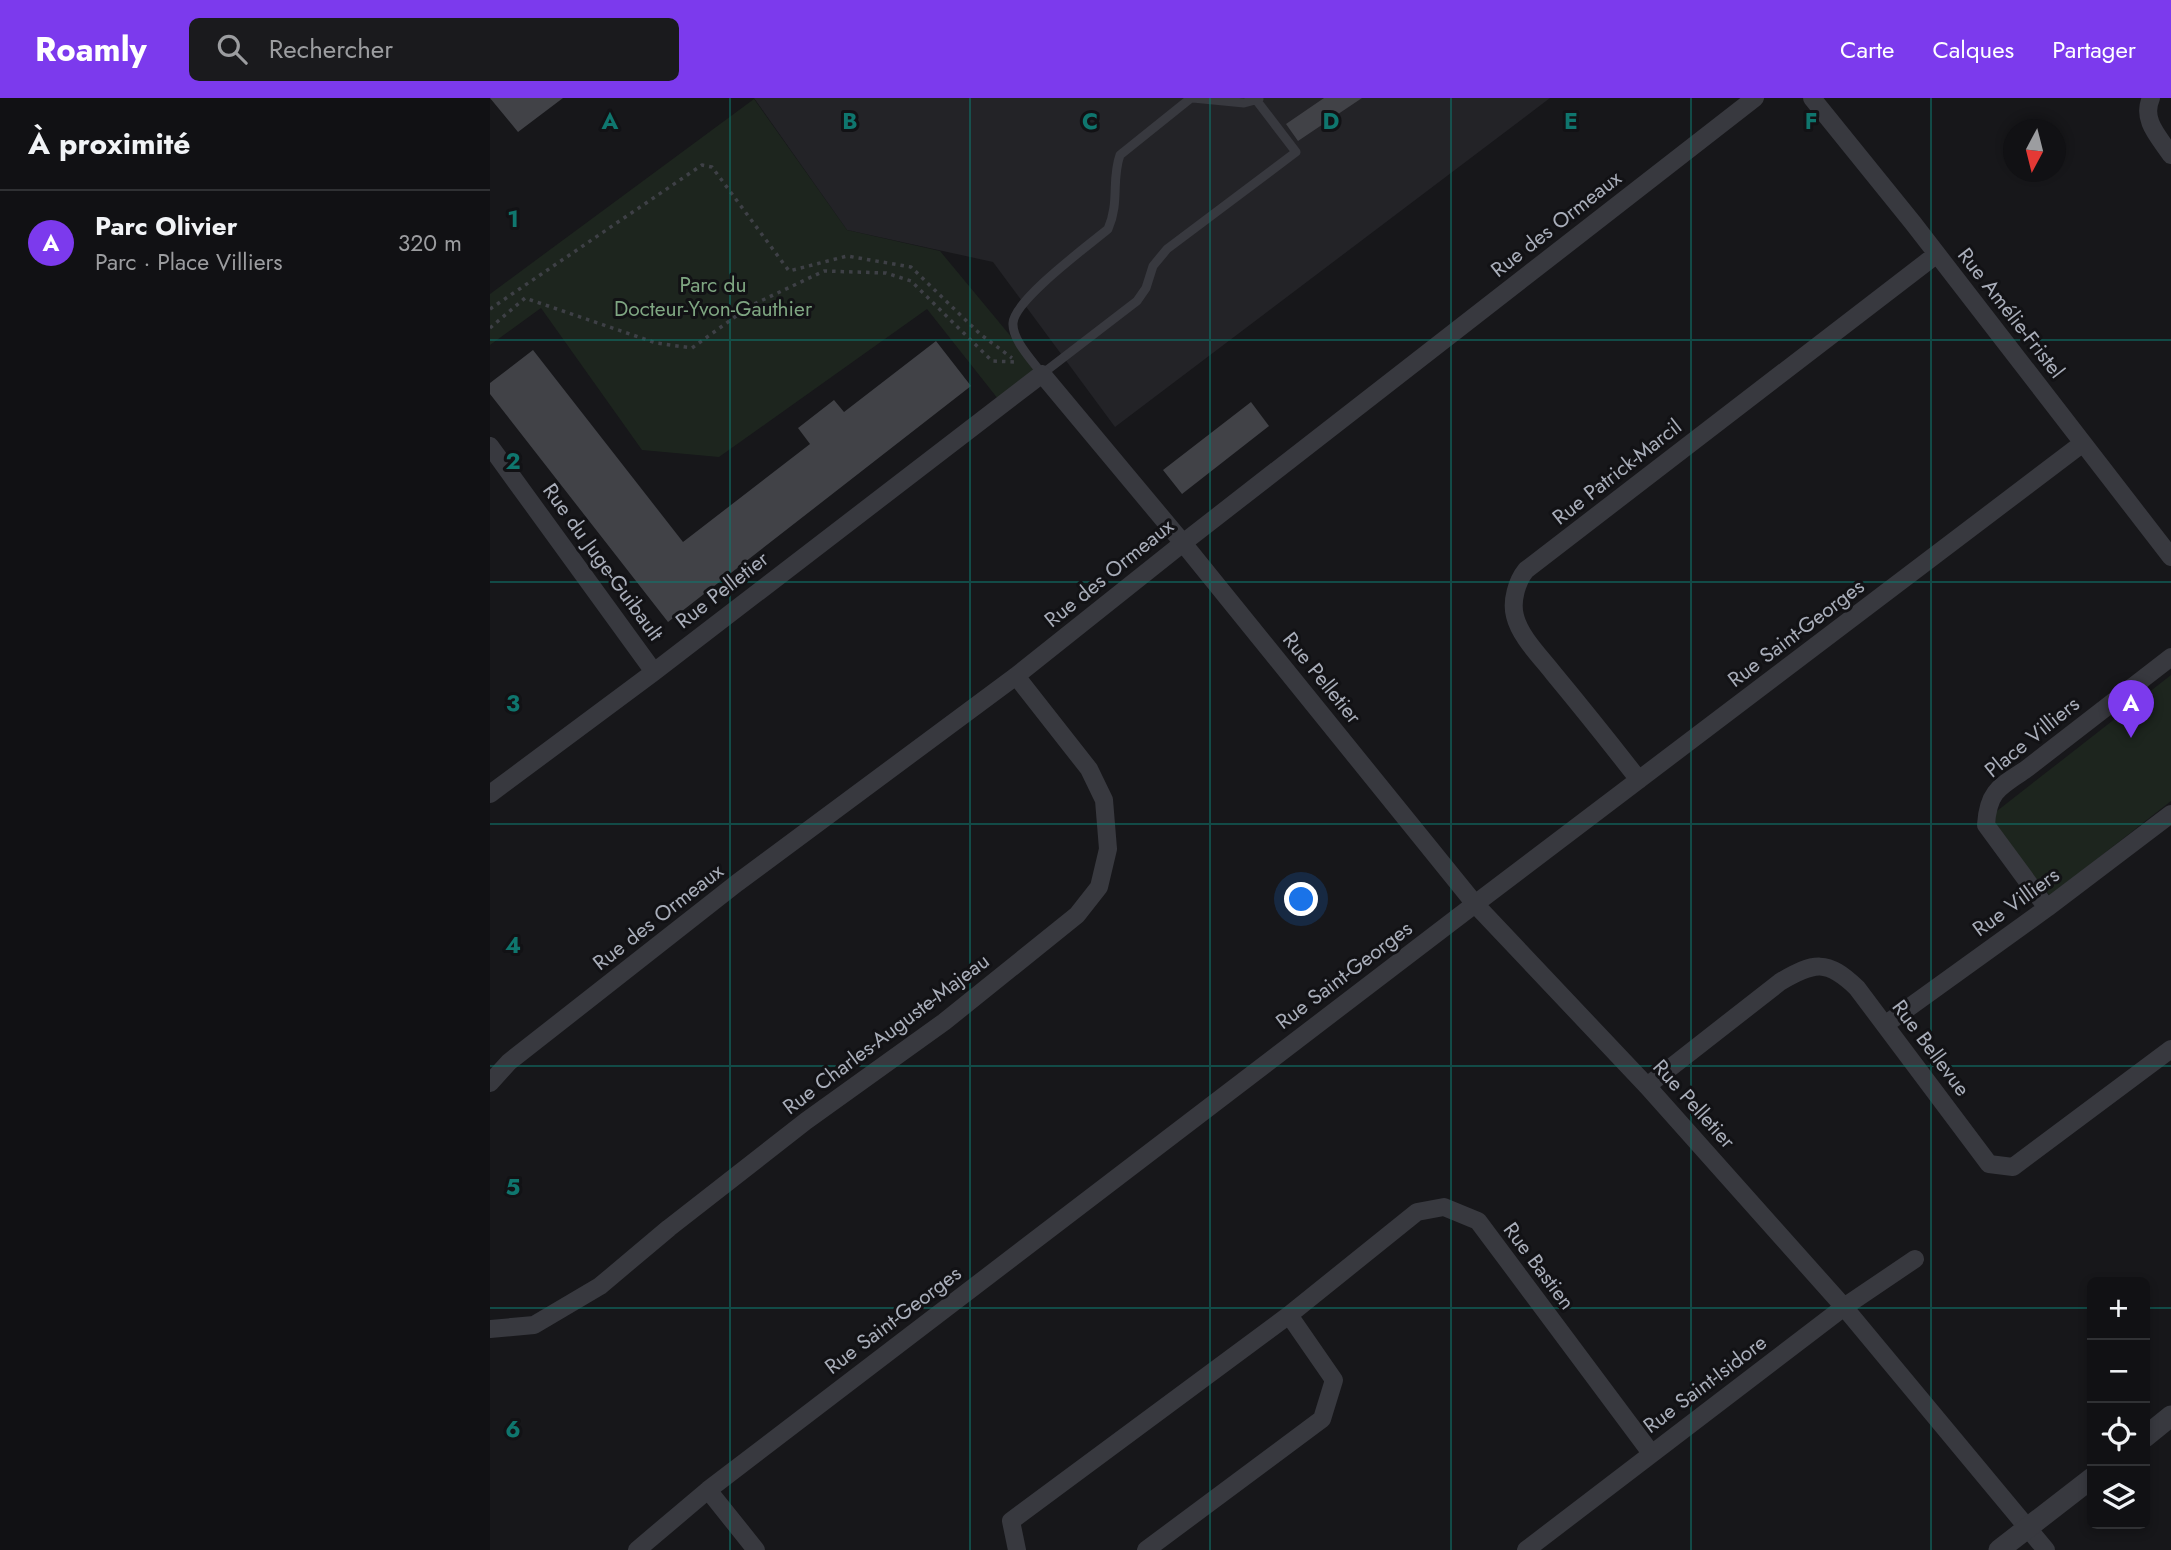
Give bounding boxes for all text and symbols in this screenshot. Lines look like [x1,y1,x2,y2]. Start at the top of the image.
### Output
search box [189,18,679,81]
text: Roamly [35,26,147,73]
icon: search [213,30,251,68]
text: Rechercher [269,30,393,68]
text: Carte [1840,32,1894,67]
text: Calques [1932,32,2014,67]
text: Partager [2052,32,2136,67]
text: A [601,104,619,138]
text: B [842,104,858,138]
text: C [1082,104,1098,138]
text: D [1323,104,1340,138]
text: E [1564,104,1578,138]
text: F [1805,104,1817,138]
north arrow [2003,119,2066,182]
text: À proximité [28,122,191,165]
street label: Rue des Ormeaux [1484,163,1628,285]
text: 1 [507,202,519,236]
text: Parc Olivier [95,207,237,245]
text: A [43,226,59,260]
text: 320 m [398,226,462,260]
street label: Rue Amélie-Fristel [1950,241,2072,385]
text: Parc · Place Villiers [95,245,283,279]
park label: Parc du Docteur-Yvon-Gauthier [614,270,813,324]
street label: Rue Patrick-Marcil [1546,412,1688,532]
text: 2 [505,444,521,478]
street label: Rue du Juge-Guibault [536,477,670,647]
street label: Rue des Ormeaux [1038,511,1180,634]
street label: Rue Pelletier [669,544,775,636]
street label: Rue Saint-Georges [1721,572,1871,694]
street label: Rue Pelletier [1276,626,1369,731]
pin: A [2108,680,2154,738]
text: 3 [506,686,520,720]
street label: Place Villiers [1978,689,2086,785]
street label: Rue des Ormeaux [586,856,730,978]
street label: Rue Villiers [1966,860,2066,944]
your location [1284,882,1318,916]
street label: Rue Saint-Georges [1269,914,1419,1036]
text: 4 [505,928,521,962]
street label: Rue Charles-Auguste-Majeau [776,946,996,1122]
street label: Rue Bellevue [1885,994,1977,1103]
street label: Rue Pelletier [1646,1053,1743,1156]
text: 5 [506,1170,520,1204]
street label: Rue Bastien [1496,1216,1582,1316]
street label: Rue Saint-Georges [818,1259,968,1381]
map controls [2087,1277,2150,1529]
button: + [2087,1277,2150,1340]
street label: Rue Saint-Isidore [1637,1327,1773,1440]
button: − [2087,1340,2150,1403]
button: locate [2087,1403,2150,1466]
text: 6 [505,1412,521,1446]
button: layers [2087,1466,2150,1529]

